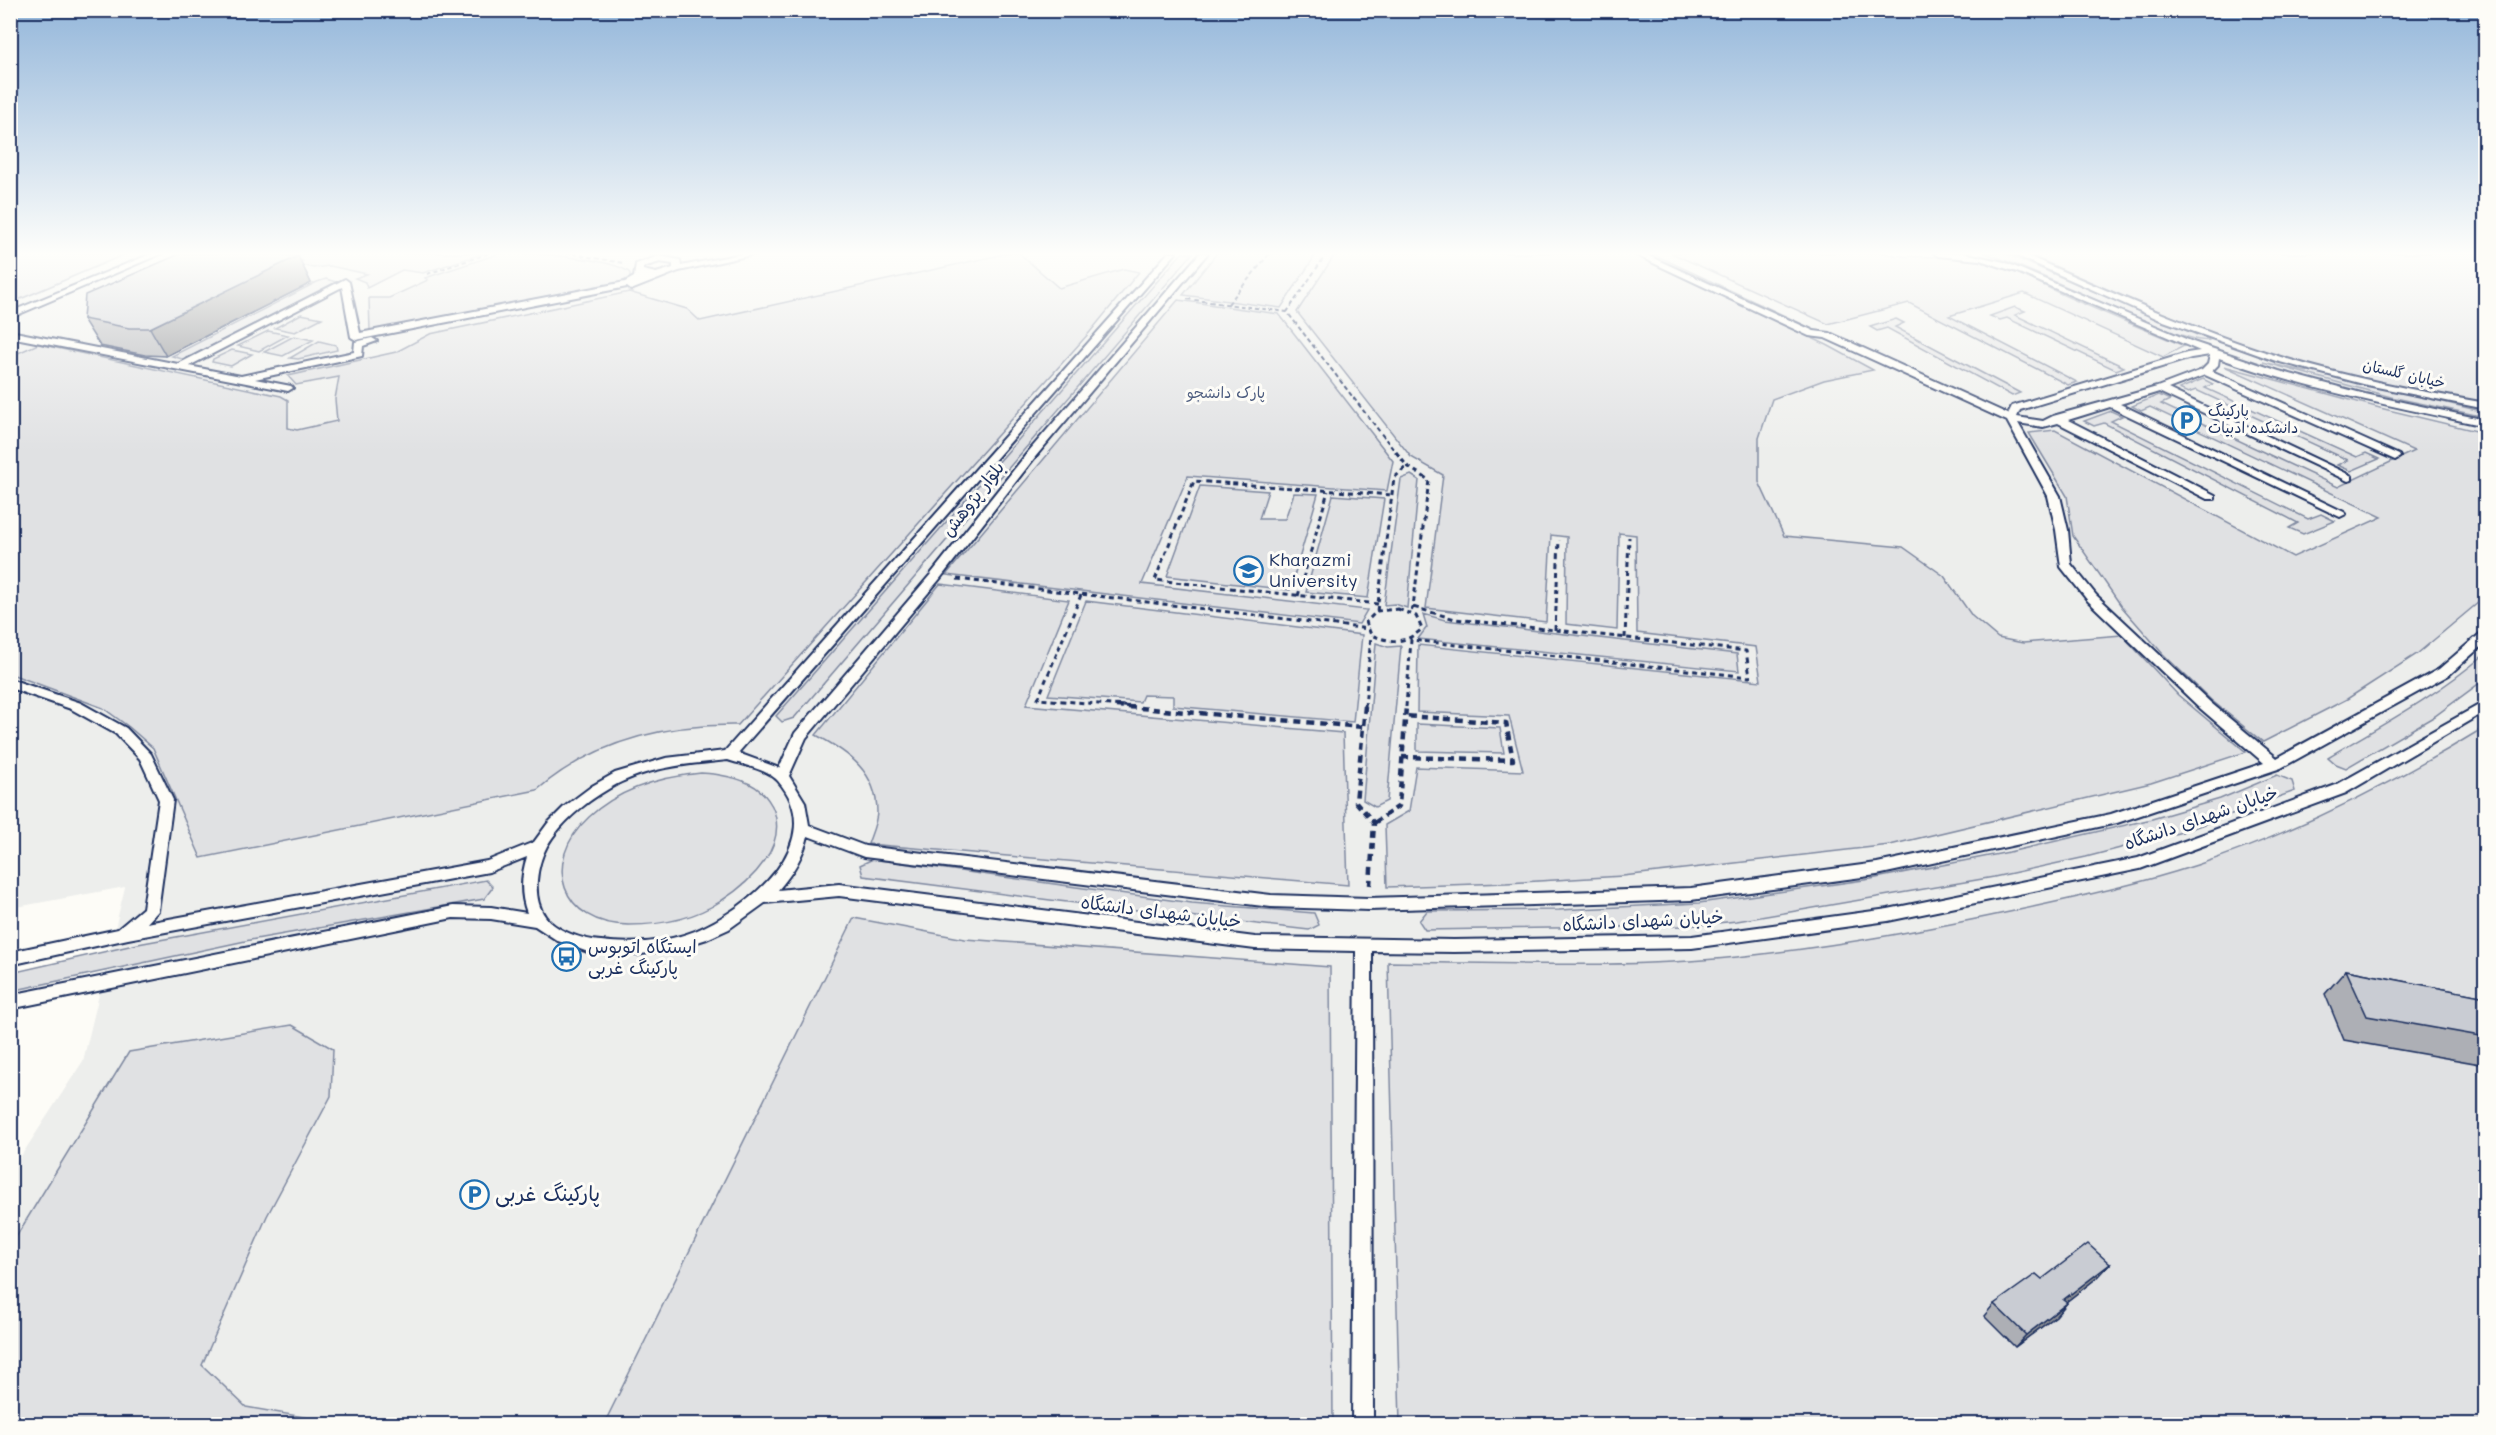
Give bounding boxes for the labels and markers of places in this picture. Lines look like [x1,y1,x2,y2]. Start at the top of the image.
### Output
place label: پارکینگ دانشکده ادبیات [2208,400,2298,437]
parking icon: پارکینگ دانشکده ادبیات [2171,404,2203,436]
place label: Kharazmi University [1269,547,1358,592]
school or university icon: Kharazmi University [1232,554,1264,586]
place label: ایستگاه اتوبوس پارکینگ غربی [588,934,697,980]
bus stop icon: ایستگاه اتوبوس پارکینگ غربی [551,941,583,973]
parking icon: پارکینگ غربی [458,1178,490,1210]
place label: پارکینگ غربی [495,1179,600,1208]

